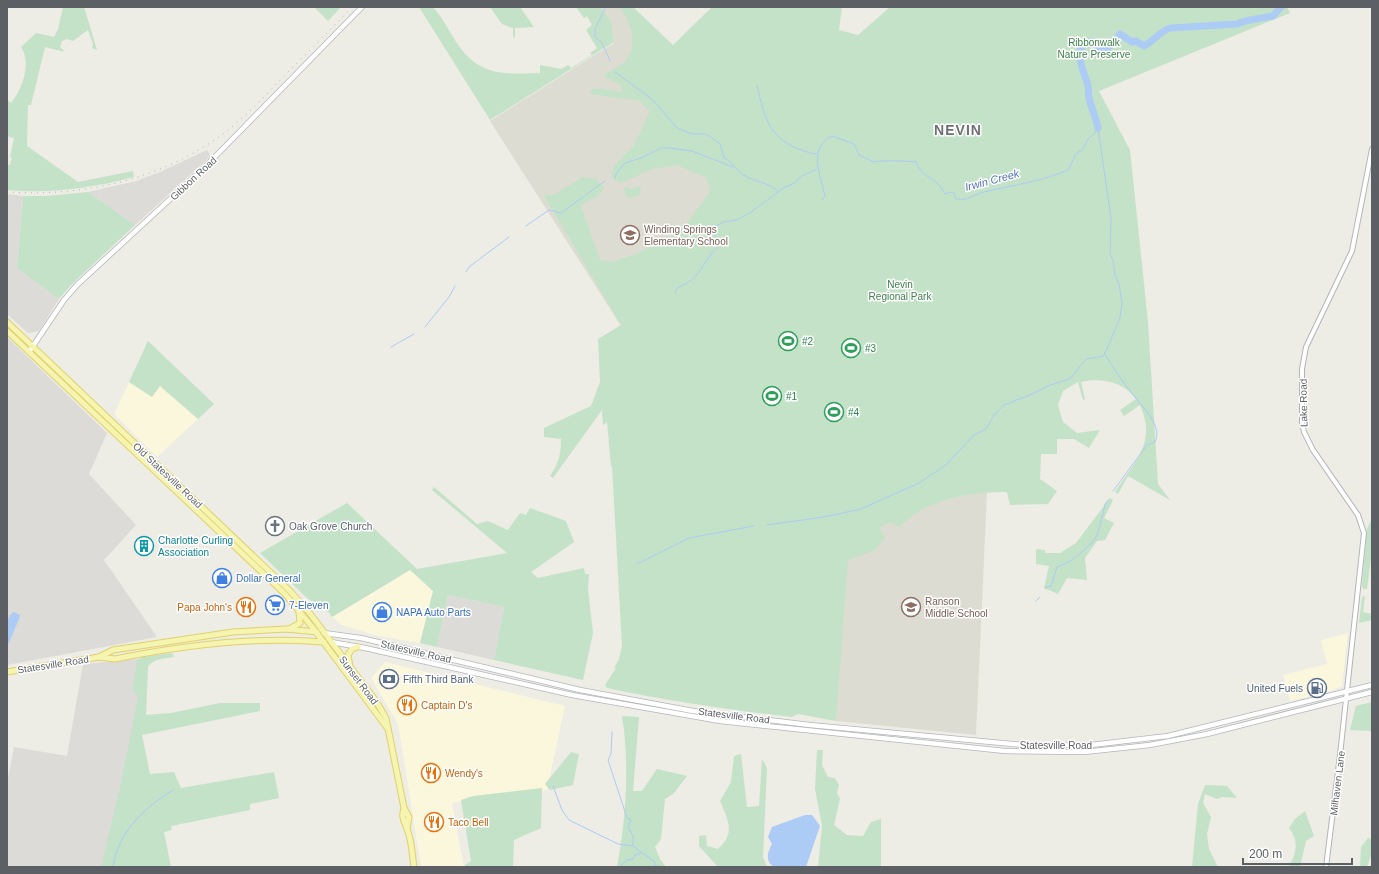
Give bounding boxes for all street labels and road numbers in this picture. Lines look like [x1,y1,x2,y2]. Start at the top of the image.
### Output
street label: Gibbon Road [168,154,219,202]
street label: Lake Road [1298,379,1309,427]
street label: Old Statesville Road [131,440,205,510]
street label: Statesville Road [379,638,452,665]
street label: Statesville Road [17,653,90,676]
street label: Sunset Road [337,654,380,707]
street label: Statesville Road [697,706,770,725]
street label: Statesville Road [1020,740,1092,751]
street label: Milhaven Lane [1328,750,1347,816]

